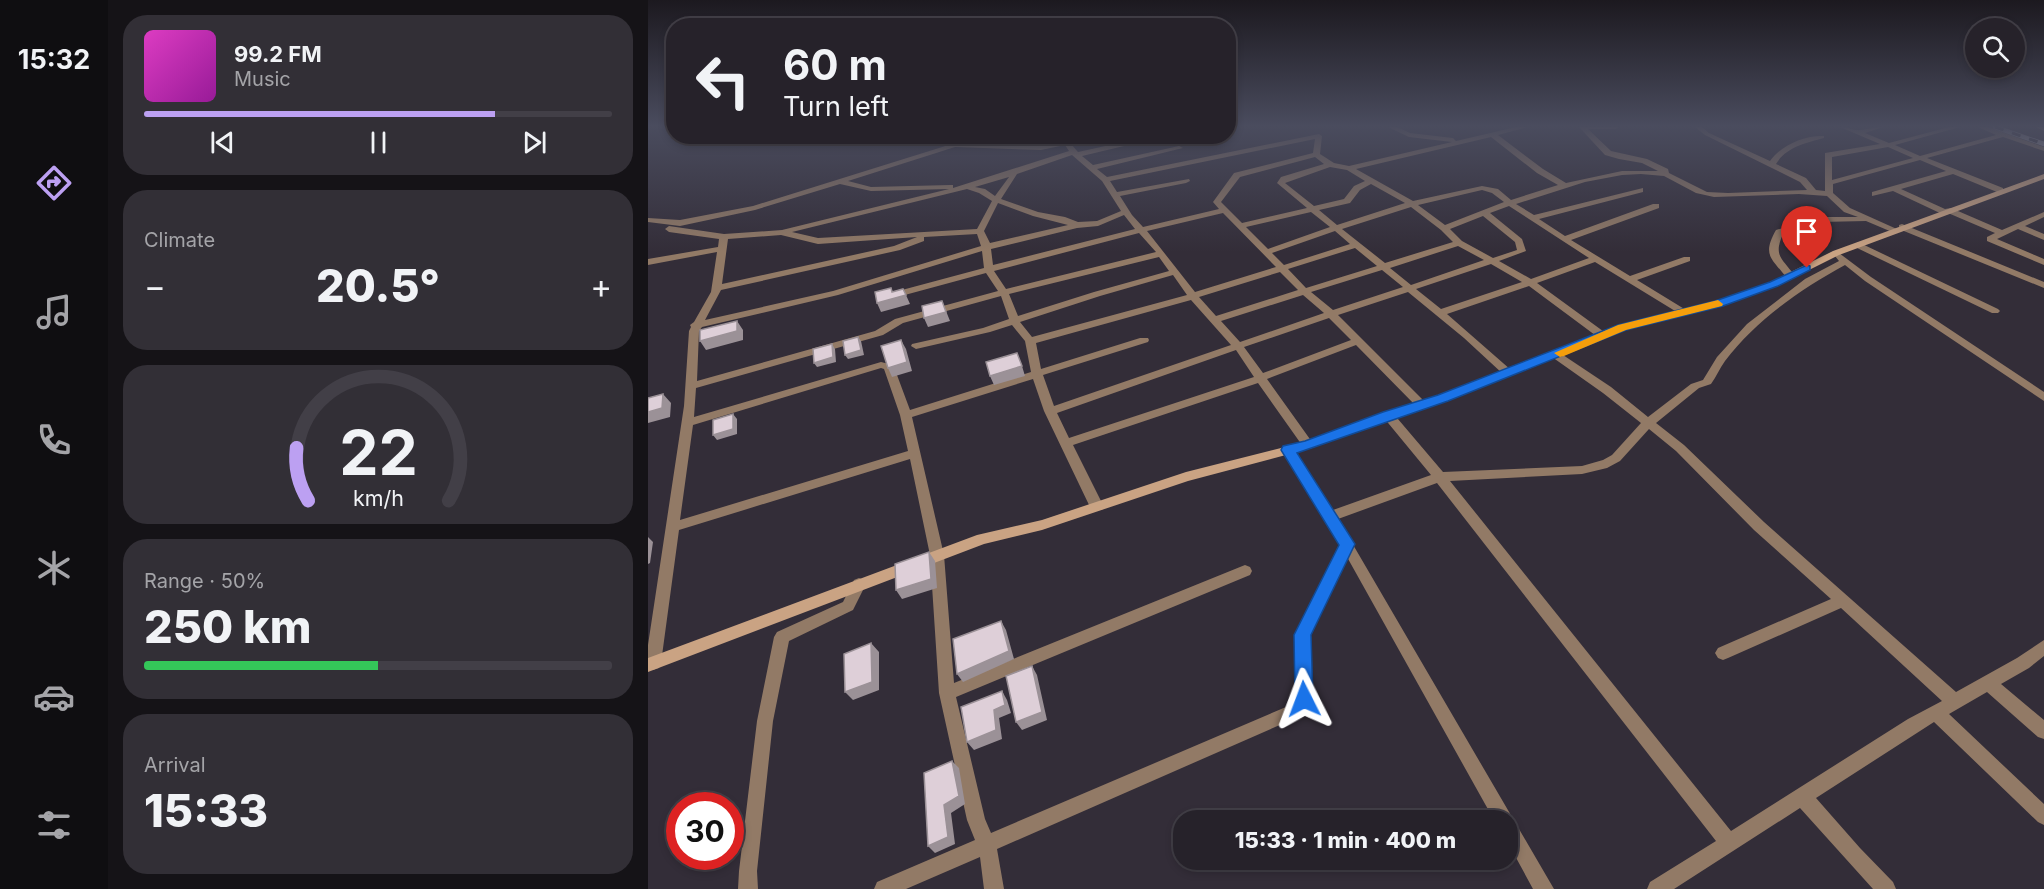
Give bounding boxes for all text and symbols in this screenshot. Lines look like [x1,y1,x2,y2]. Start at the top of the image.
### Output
map controls [1965,18,2025,78]
button: search [1965,18,2025,78]
text: 60 m [783,39,887,90]
text: 99.2 FM [234,41,322,67]
icon: left [684,42,762,120]
text: 15:32 [18,43,90,76]
text: Music [234,67,291,91]
text: Turn left [783,90,889,123]
icon: previous [206,126,239,159]
icon: pause [362,126,395,159]
icon: next [518,126,551,159]
icon: directions [33,162,75,204]
pin [1781,206,1832,268]
icon: arrive [1790,215,1823,248]
text: Climate [144,228,215,252]
text: 20.5° [316,258,440,313]
text: − [144,266,166,306]
text: + [590,266,612,306]
icon: music [33,291,75,333]
text: 22 [339,416,417,491]
icon: phone [33,419,75,461]
text: km/h [353,486,403,512]
icon: climate [33,547,75,589]
text: Range · 50% [144,569,265,593]
text: 250 km [144,599,311,654]
position arrow [1272,667,1336,731]
icon: car [33,676,75,718]
text: Arrival [144,753,206,777]
text: 15:33 [144,783,268,838]
speed limit sign: 30 [666,792,744,870]
icon: filters [33,804,75,846]
text: 15:33 · 1 min · 400 m [1235,827,1456,853]

